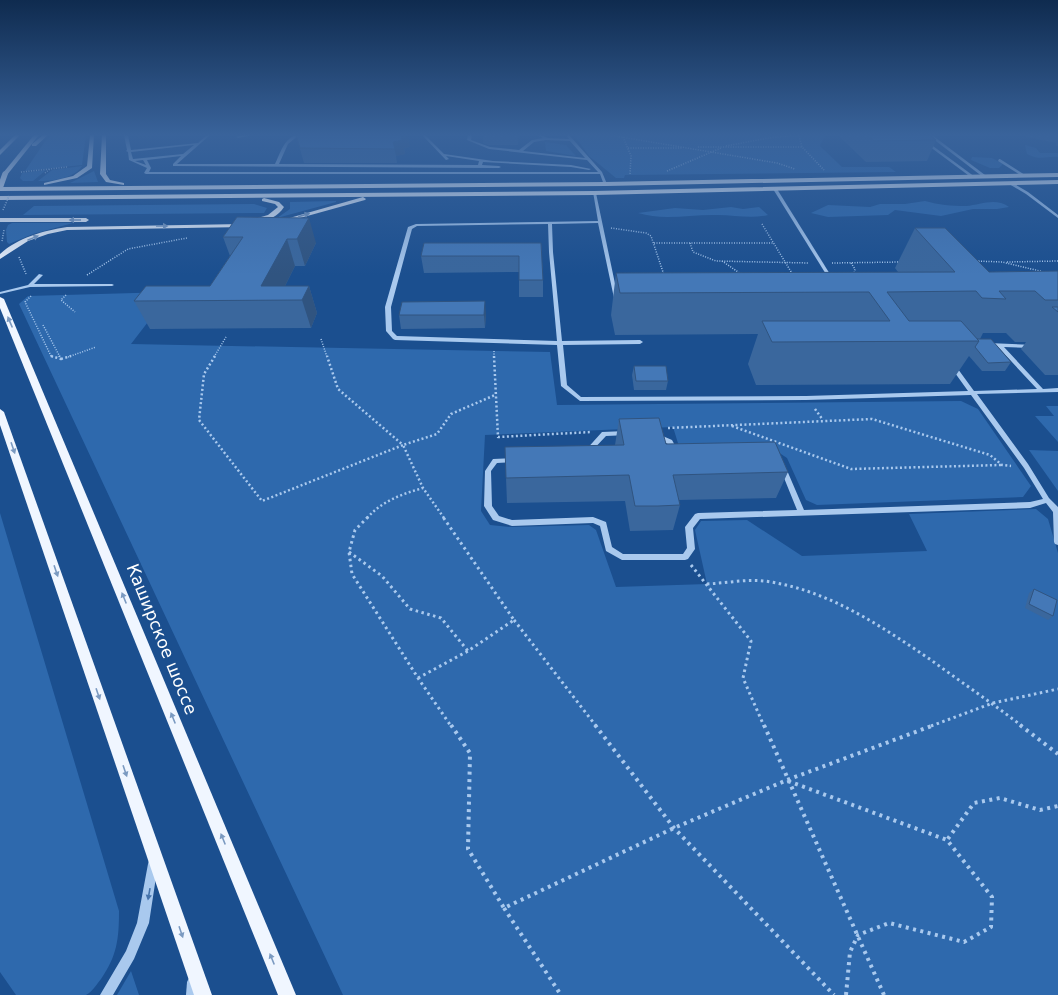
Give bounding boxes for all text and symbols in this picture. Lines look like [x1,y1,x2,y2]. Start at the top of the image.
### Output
one-way arrow [299,212,311,218]
one-way arrow [68,217,81,223]
one-way arrow [156,223,169,229]
one-way arrow [28,234,40,240]
one-way arrow [7,316,13,327]
one-way arrow [10,443,16,455]
street label: Каширское шоссе [123,561,201,717]
one-way arrow [53,566,59,578]
one-way arrow [121,593,127,604]
one-way arrow [96,688,102,700]
one-way arrow [170,712,176,724]
one-way arrow [122,766,128,778]
one-way arrow [219,832,225,844]
one-way arrow [146,888,152,900]
one-way arrow [179,926,185,938]
one-way arrow [269,953,275,964]

